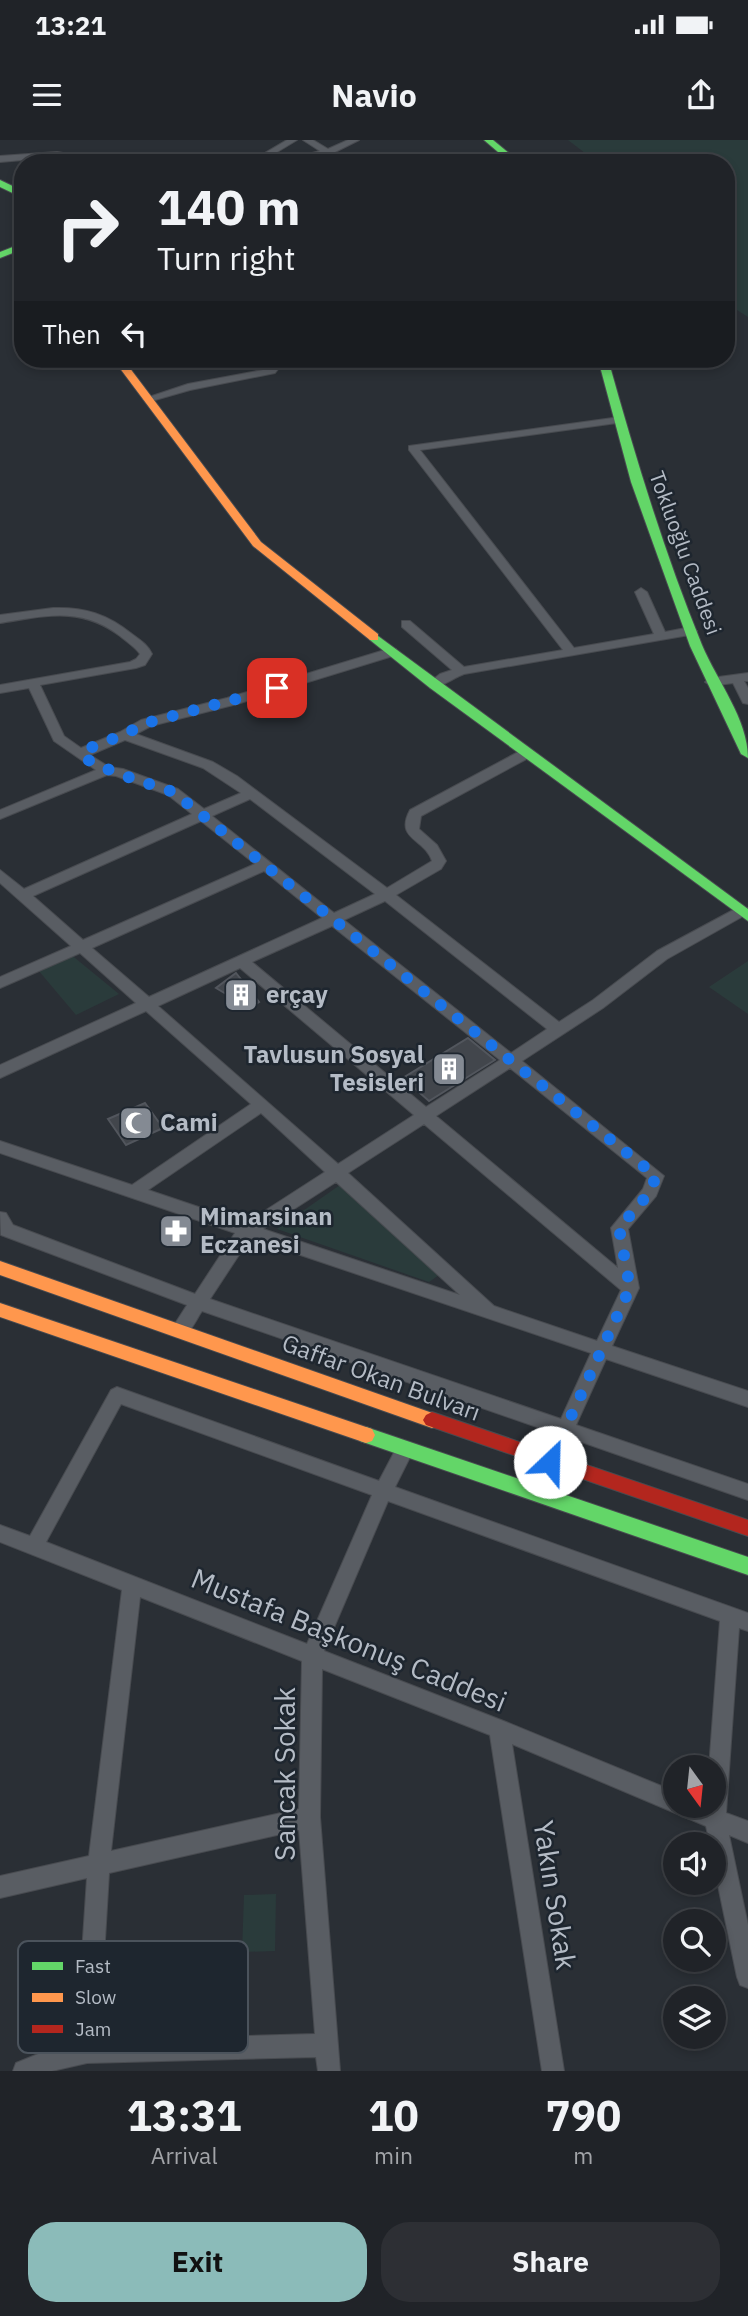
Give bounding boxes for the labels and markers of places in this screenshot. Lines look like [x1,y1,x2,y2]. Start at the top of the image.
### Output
pin [247,658,307,718]
building icon: erçay [222,976,260,1014]
place label: erçay [266,978,328,1010]
place label: Tavlusun Sosyal Tesisleri [244,1038,424,1098]
building icon: Tavlusun Sosyal Tesisleri [430,1050,468,1088]
mosque icon: Cami [117,1104,155,1142]
place label: Cami [160,1106,218,1138]
place label: Mimarsinan Eczanesi [200,1200,333,1260]
pharmacy icon: Mimarsinan Eczanesi [157,1212,195,1250]

